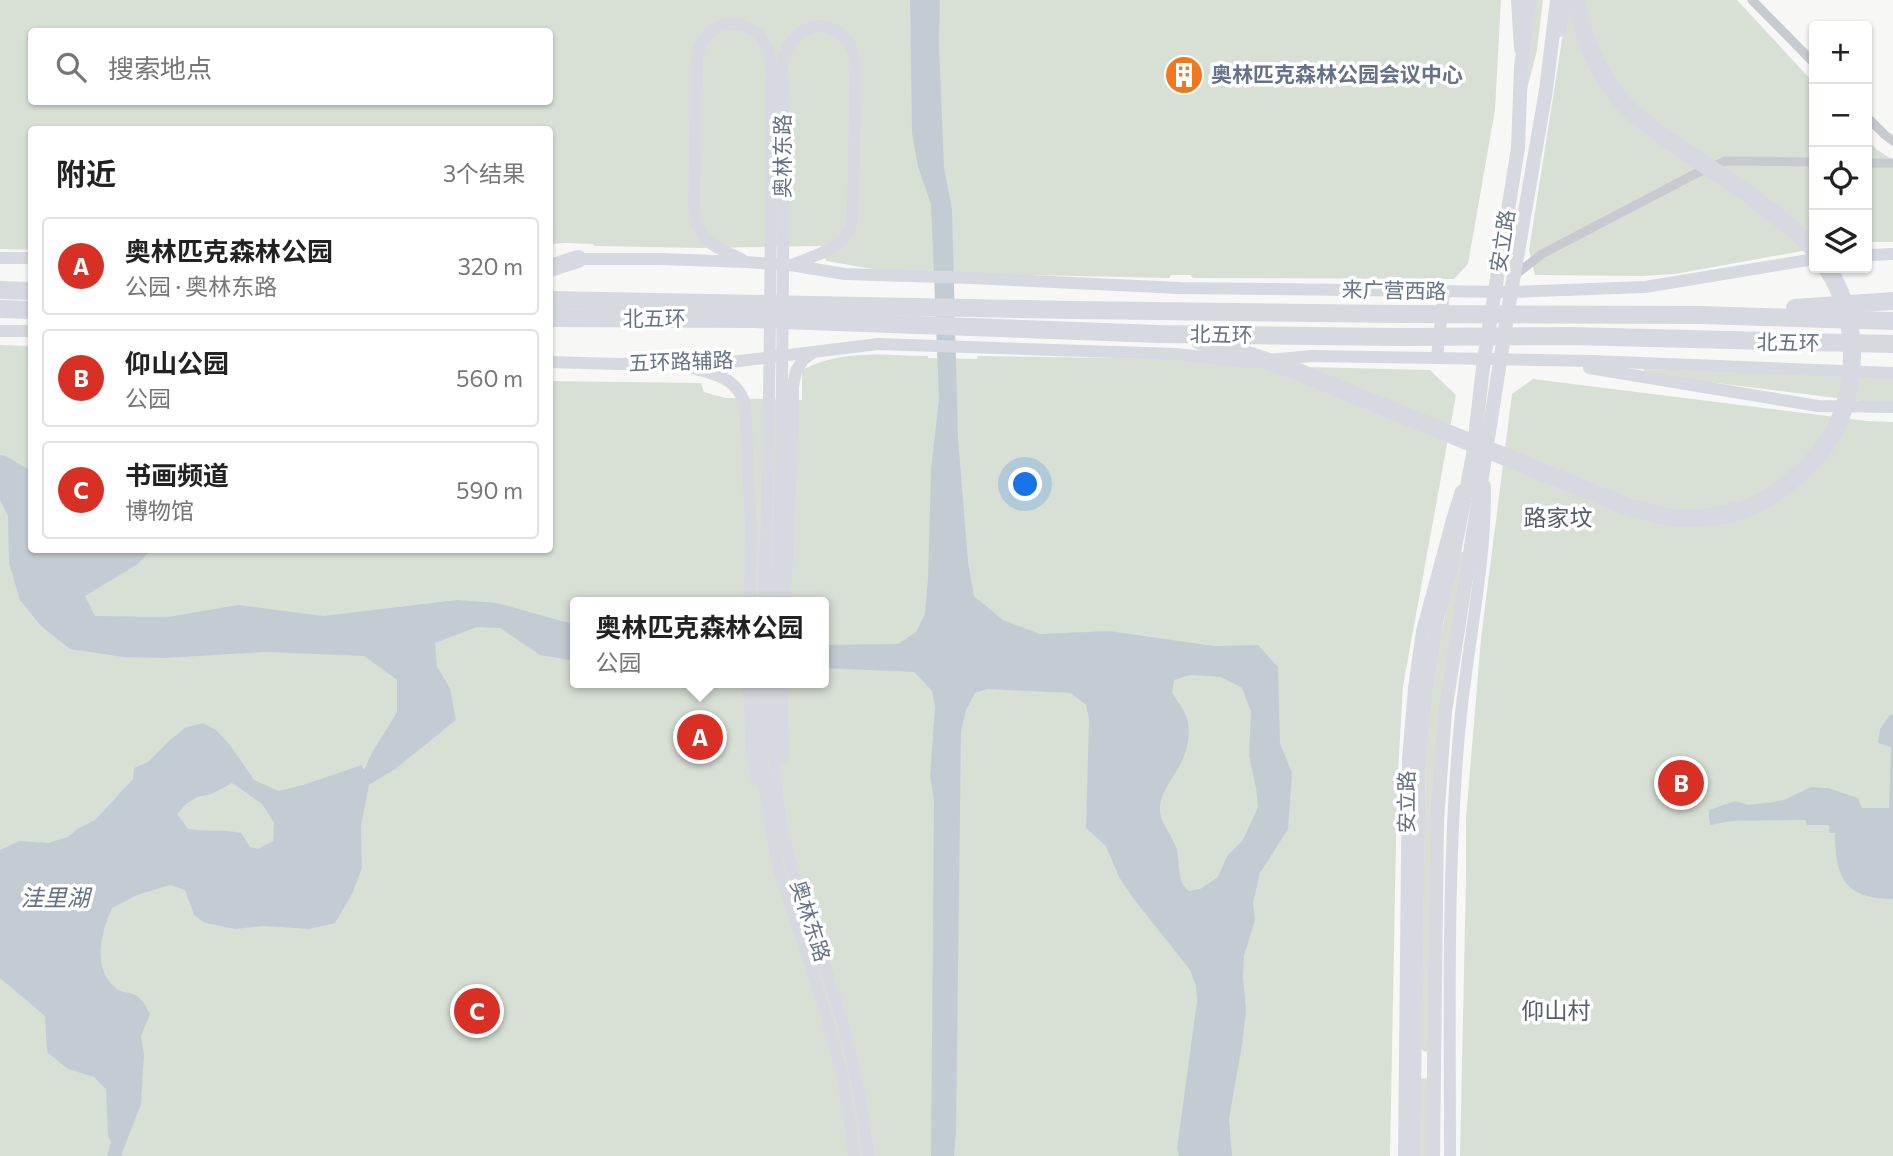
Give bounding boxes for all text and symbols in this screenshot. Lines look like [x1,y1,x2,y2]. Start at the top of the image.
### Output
map controls [1809,21,1872,273]
button: + [1809,21,1872,84]
search box [28,28,553,105]
icon: search [52,48,90,86]
text: 搜索地点 [108,52,212,83]
building icon: 奥林匹克森林公园会议中心 [1163,54,1205,96]
place label: 奥林匹克森林公园会议中心 [1211,61,1463,86]
button: − [1809,84,1872,147]
street label: 奥林东路 [769,114,794,198]
button: locate [1809,147,1872,210]
text: 附近 [56,154,116,191]
text: 3个结果 [443,159,525,187]
street label: 安立路 [1484,208,1519,274]
button: layers [1809,210,1872,273]
text: 奥林匹克森林公园 [125,235,333,266]
text: A [73,252,89,280]
text: 320 m [458,252,523,280]
text: 公园 · 奥林东路 [125,272,277,300]
street label: 来广营西路 [1341,276,1447,303]
street label: 北五环 [623,305,686,330]
street label: 北五环 [1189,320,1253,347]
street label: 北五环 [1756,328,1820,355]
street label: 五环路辅路 [628,346,734,375]
text: 仰山公园 [125,347,229,378]
text: B [73,364,89,392]
text: 560 m [456,364,523,392]
text: 公园 [125,384,171,412]
text: 书画频道 [125,459,229,490]
your location [1008,467,1042,501]
text: C [73,476,89,504]
text: 590 m [456,476,523,504]
text: 博物馆 [125,496,194,524]
district label: 路家坟 [1524,503,1593,531]
popup [570,597,829,688]
text: 奥林匹克森林公园 [595,611,804,642]
text: 公园 [595,648,641,676]
pin: A [677,711,723,763]
pin: B [1658,757,1704,809]
street label: 安立路 [1393,771,1418,834]
street label: 奥林东路 [787,877,836,964]
water label: 洼里湖 [21,883,93,911]
pin: C [454,985,500,1037]
district label: 仰山村 [1522,996,1591,1024]

